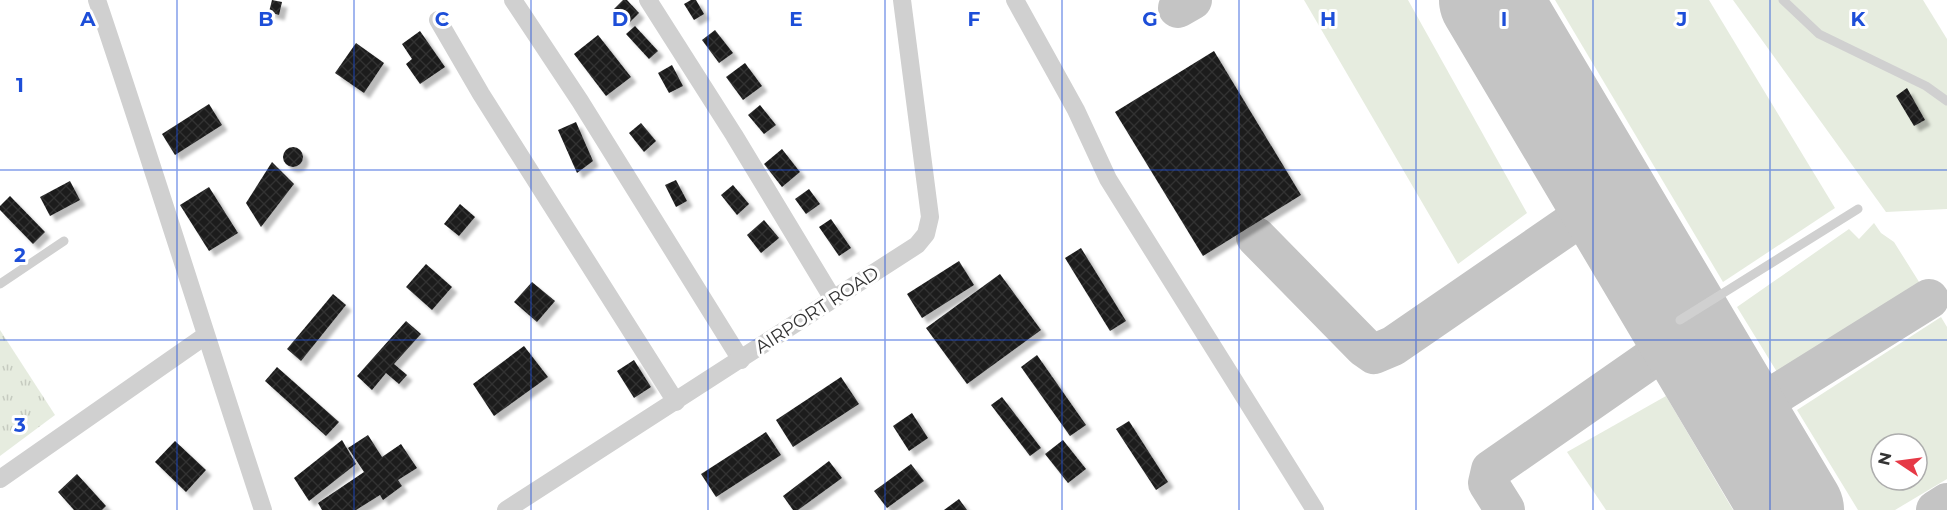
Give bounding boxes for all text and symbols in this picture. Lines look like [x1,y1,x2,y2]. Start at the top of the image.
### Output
text: A [79,7,96,31]
text: B [258,7,274,31]
text: C [435,7,450,31]
text: D [612,7,628,31]
text: E [789,7,803,31]
text: F [968,7,981,31]
text: G [1142,7,1158,31]
text: H [1320,7,1336,31]
text: I [1501,7,1507,31]
text: J [1676,7,1687,31]
text: K [1851,7,1867,31]
text: 1 [16,73,24,97]
text: 2 [14,243,26,267]
street label: AIRPORT ROAD [751,262,883,358]
text: 3 [13,413,26,437]
north arrow [1869,432,1929,492]
text: N [1874,450,1896,467]

